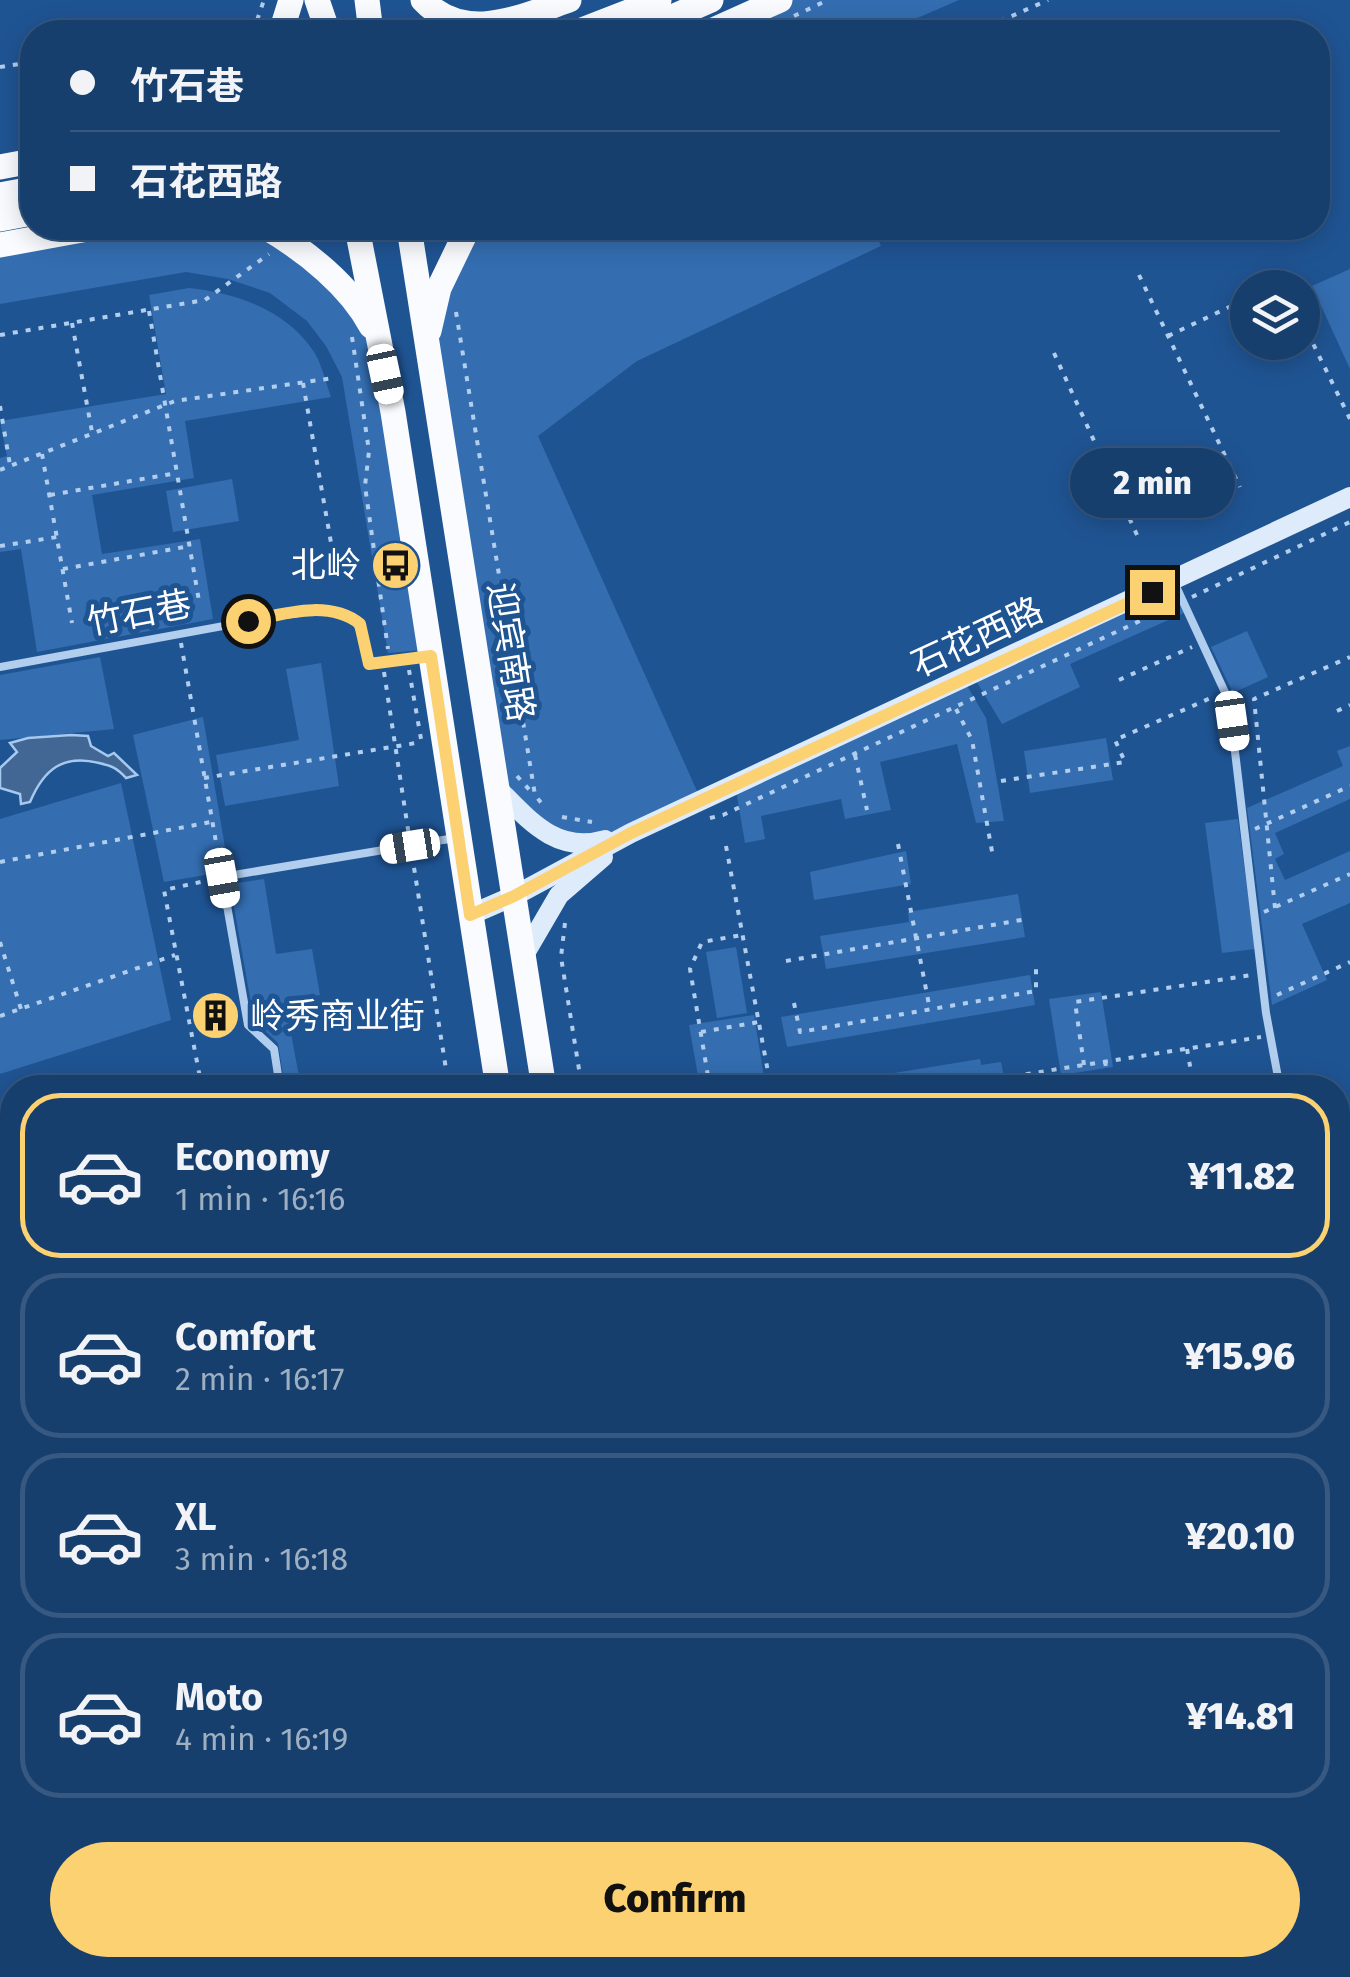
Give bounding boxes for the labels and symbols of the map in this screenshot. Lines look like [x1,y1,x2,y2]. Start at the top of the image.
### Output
car [364,342,406,406]
callout: 2 min [1070,447,1234,517]
bus stop icon: 北岭 [370,539,422,591]
place label: 北岭 [291,544,361,586]
route end [1130,570,1175,615]
street label: 迎宾南路 [479,580,543,724]
street label: 竹石巷 [83,582,195,644]
street label: 石花西路 [905,588,1049,686]
route start [226,599,271,644]
car [1213,689,1251,753]
car [378,826,442,866]
car [202,846,242,910]
building icon: 岭秀商业街 [189,990,241,1042]
place label: 岭秀商业街 [250,995,425,1037]

